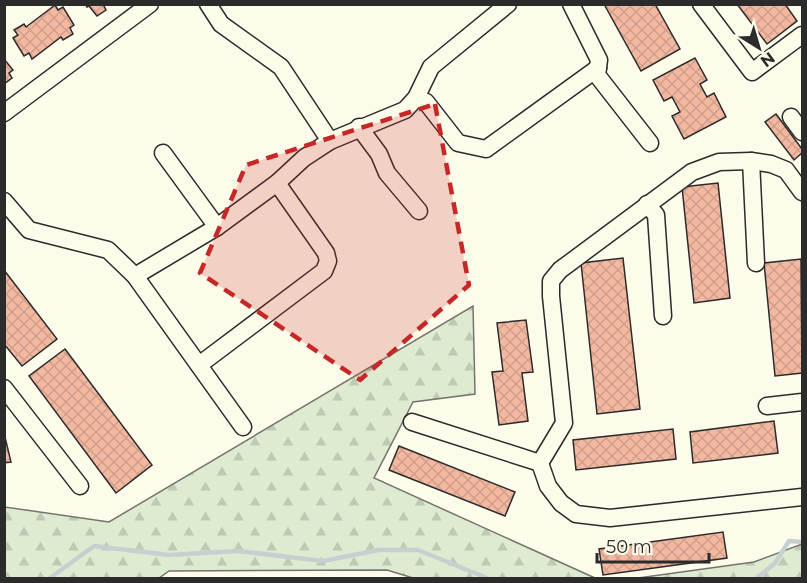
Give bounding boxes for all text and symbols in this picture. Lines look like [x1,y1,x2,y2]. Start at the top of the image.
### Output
north arrow [729,18,789,78]
text: N [757,48,779,71]
scale bar [597,526,710,564]
text: 50 m [606,536,652,558]

